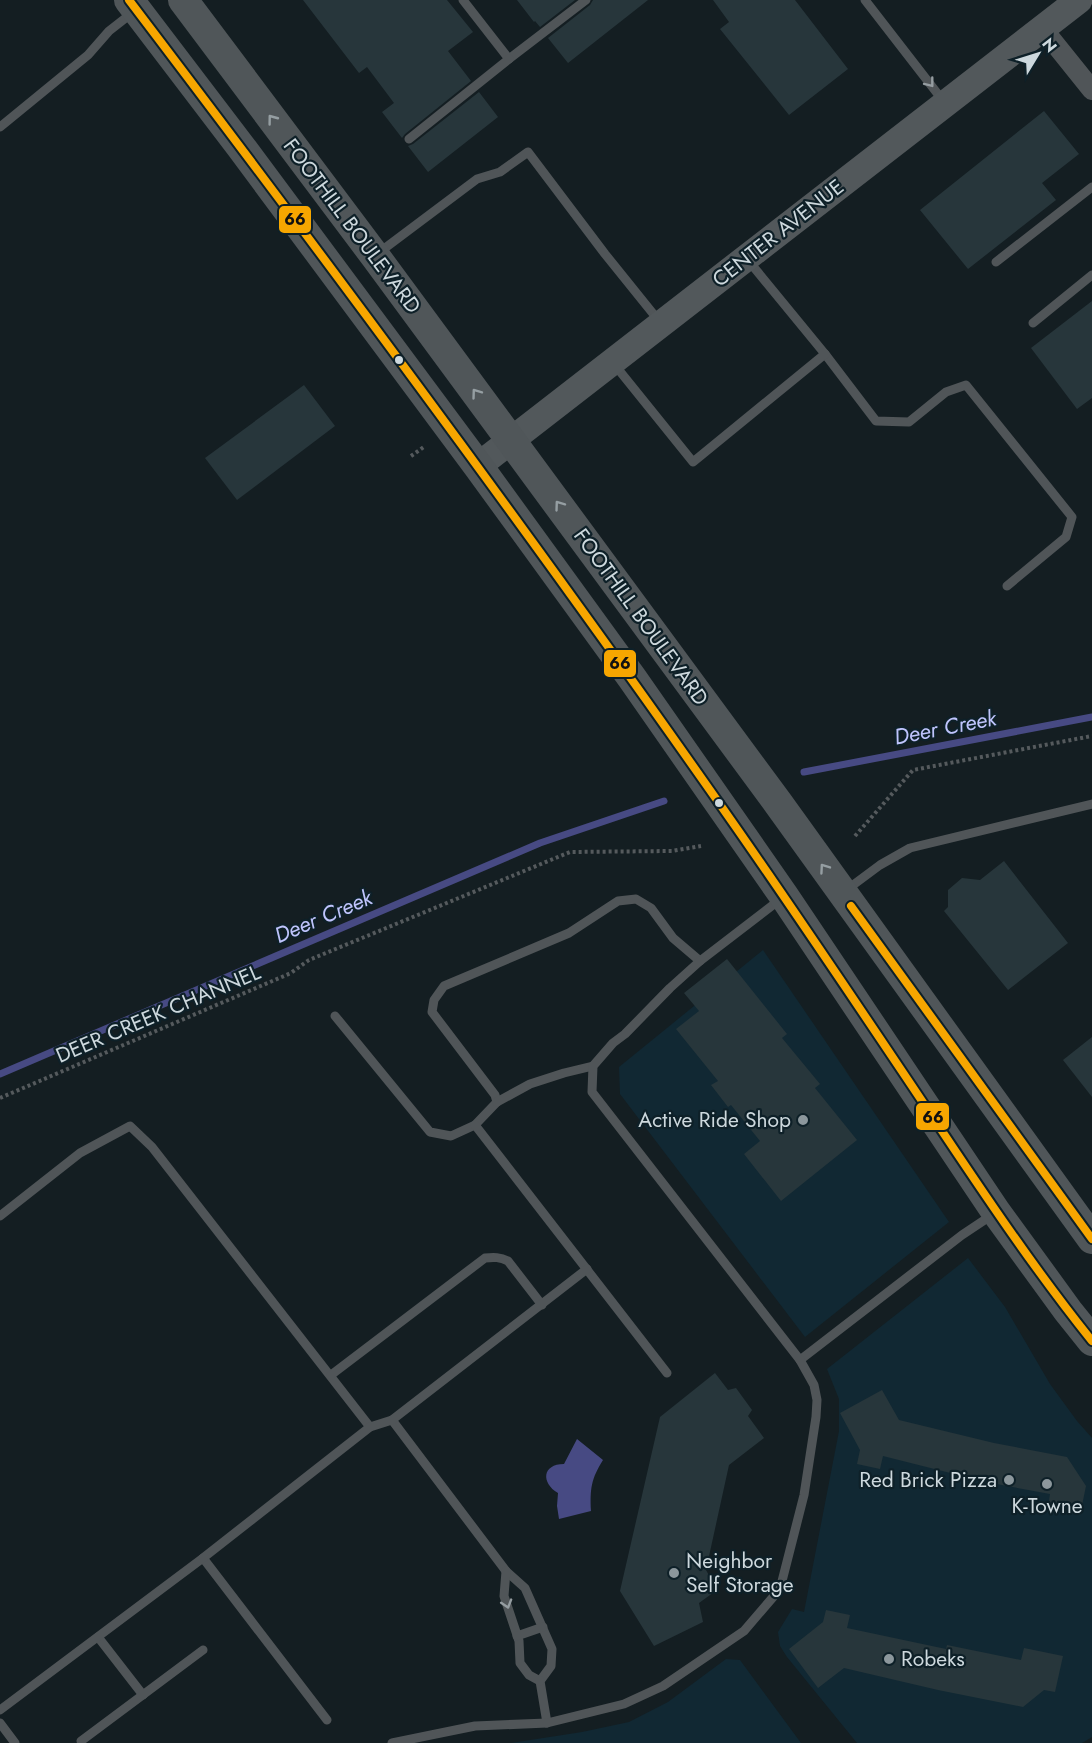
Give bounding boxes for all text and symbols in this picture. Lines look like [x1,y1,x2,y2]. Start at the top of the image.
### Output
north arrow [1008,24,1068,84]
text: N [1036,33,1062,57]
one-way arrow [922,77,933,88]
one-way arrow [268,114,279,125]
street label: FOOTHILL BOULEVARD [276,132,428,320]
street label: CENTER AVENUE [706,172,850,294]
line badge: 66 [278,205,312,234]
text: 66 [284,208,306,231]
unlabelled marker [393,354,405,366]
one-way arrow [472,389,483,400]
one-way arrow [555,501,566,512]
street label: FOOTHILL BOULEVARD [566,522,716,712]
line badge: 66 [603,649,637,678]
text: 66 [609,652,631,675]
water label: Deer Creek [891,701,1000,753]
unlabelled marker [713,797,725,809]
one-way arrow [820,864,831,875]
water label: Deer Creek [269,880,378,951]
street label: DEER CREEK CHANNEL [51,957,265,1071]
line badge: 66 [915,1102,950,1131]
place label: Active Ride Shop [638,1105,791,1135]
text: 66 [922,1106,944,1129]
marker: Active Ride Shop [796,1113,810,1127]
place label: Red Brick Pizza [859,1465,997,1495]
marker: Red Brick Pizza [1002,1473,1016,1487]
marker: K-Towne [1040,1477,1054,1491]
place label: K-Towne [1011,1491,1083,1521]
place label: Neighbor Self Storage [686,1546,794,1600]
marker: Neighbor Self Storage [667,1566,681,1580]
one-way arrow [500,1598,512,1609]
place label: Robeks [901,1644,965,1674]
marker: Robeks [882,1652,896,1666]

